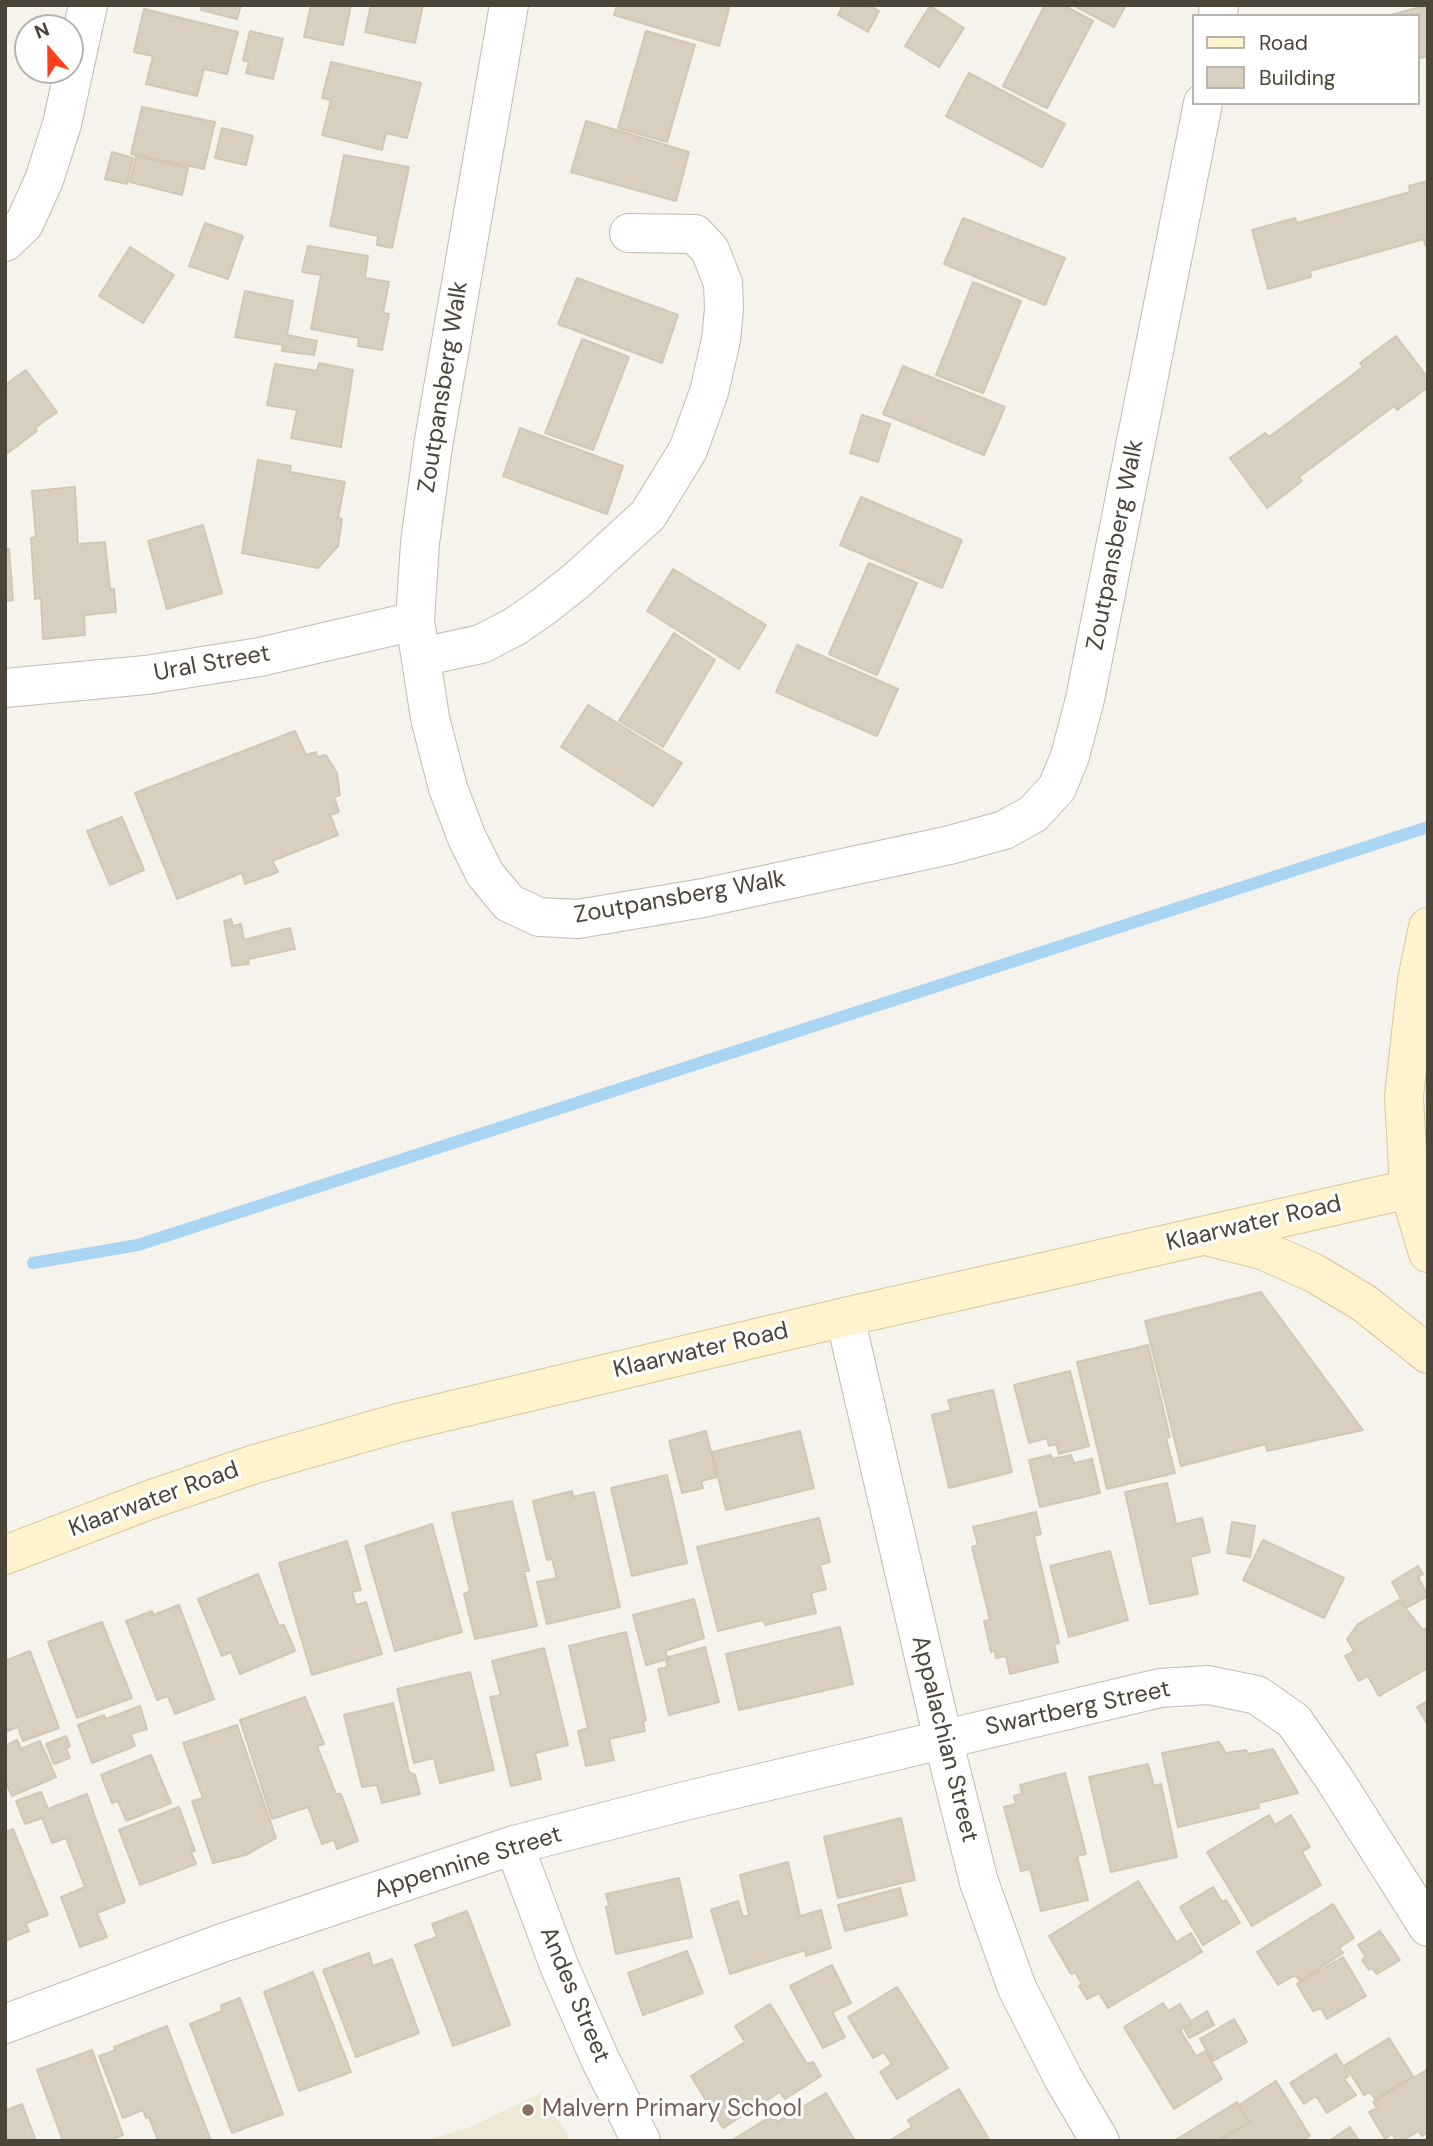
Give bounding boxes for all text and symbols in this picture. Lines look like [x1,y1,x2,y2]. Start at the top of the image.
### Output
north arrow [14,14,84,84]
legend [1192,14,1419,105]
text: N [31,17,53,45]
text: Road [1259,29,1308,57]
text: Building [1259,64,1335,92]
street label: Zoutpansberg Walk [413,279,475,495]
street label: Zoutpansberg Walk [1081,437,1151,653]
street label: Ural Street [152,640,272,688]
street label: Zoutpansberg Walk [572,865,788,931]
street label: Klaarwater Road [1164,1190,1344,1258]
street label: Klaarwater Road [611,1317,791,1385]
street label: Klaarwater Road [65,1456,243,1544]
street label: Appalachian Street [904,1633,984,1845]
street label: Swartberg Street [983,1675,1173,1743]
street label: Appennine Street [371,1821,565,1905]
street label: Andes Street [532,1923,616,2067]
place label: Malvern Primary School [542,2096,802,2124]
marker: Malvern Primary School [520,2102,536,2118]

